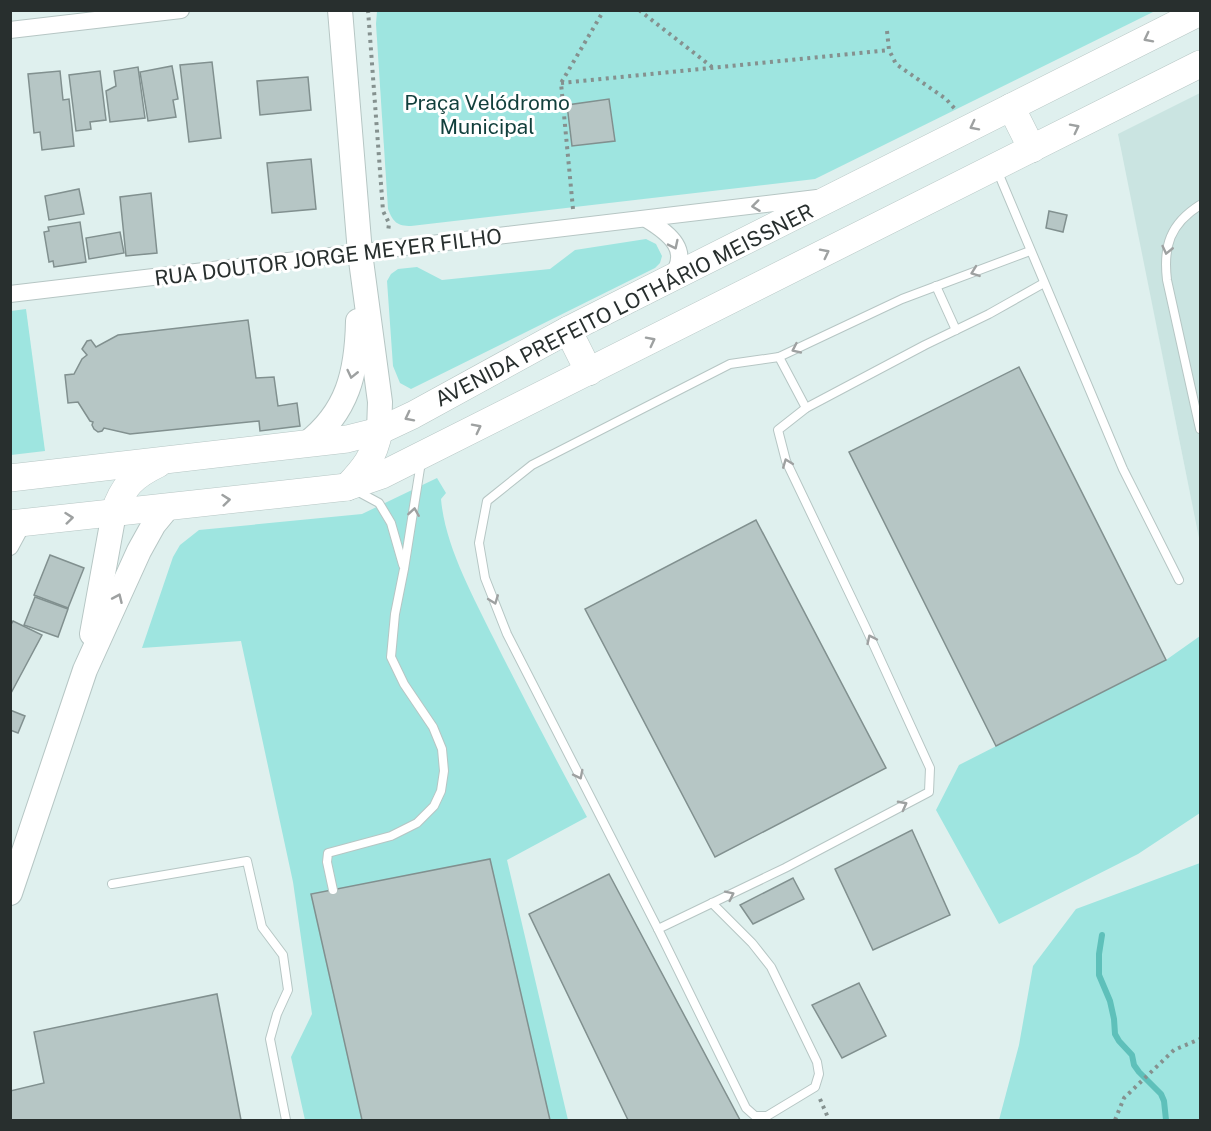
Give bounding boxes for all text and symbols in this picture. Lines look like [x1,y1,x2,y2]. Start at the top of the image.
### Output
one-way arrow [1144,31,1155,42]
park label: Praça Velódromo Municipal [404,90,570,139]
one-way arrow [969,118,980,130]
one-way arrow [1068,124,1079,135]
street label: AVENIDA PREFEITO LOTHÁRIO MEISSNER [431,198,817,412]
one-way arrow [751,199,760,211]
street label: RUA DOUTOR JORGE MEYER FILHO [153,223,503,291]
one-way arrow [667,239,679,250]
one-way arrow [1162,245,1175,255]
one-way arrow [819,249,830,260]
one-way arrow [970,264,981,277]
one-way arrow [645,336,656,348]
one-way arrow [792,341,803,353]
one-way arrow [347,369,360,379]
one-way arrow [404,410,415,421]
one-way arrow [471,424,482,436]
one-way arrow [782,458,794,469]
one-way arrow [222,494,231,507]
one-way arrow [407,507,419,517]
one-way arrow [64,512,73,524]
one-way arrow [111,593,123,604]
one-way arrow [486,594,499,605]
one-way arrow [866,634,878,645]
one-way arrow [572,769,583,779]
one-way arrow [897,801,908,812]
one-way arrow [724,890,735,902]

